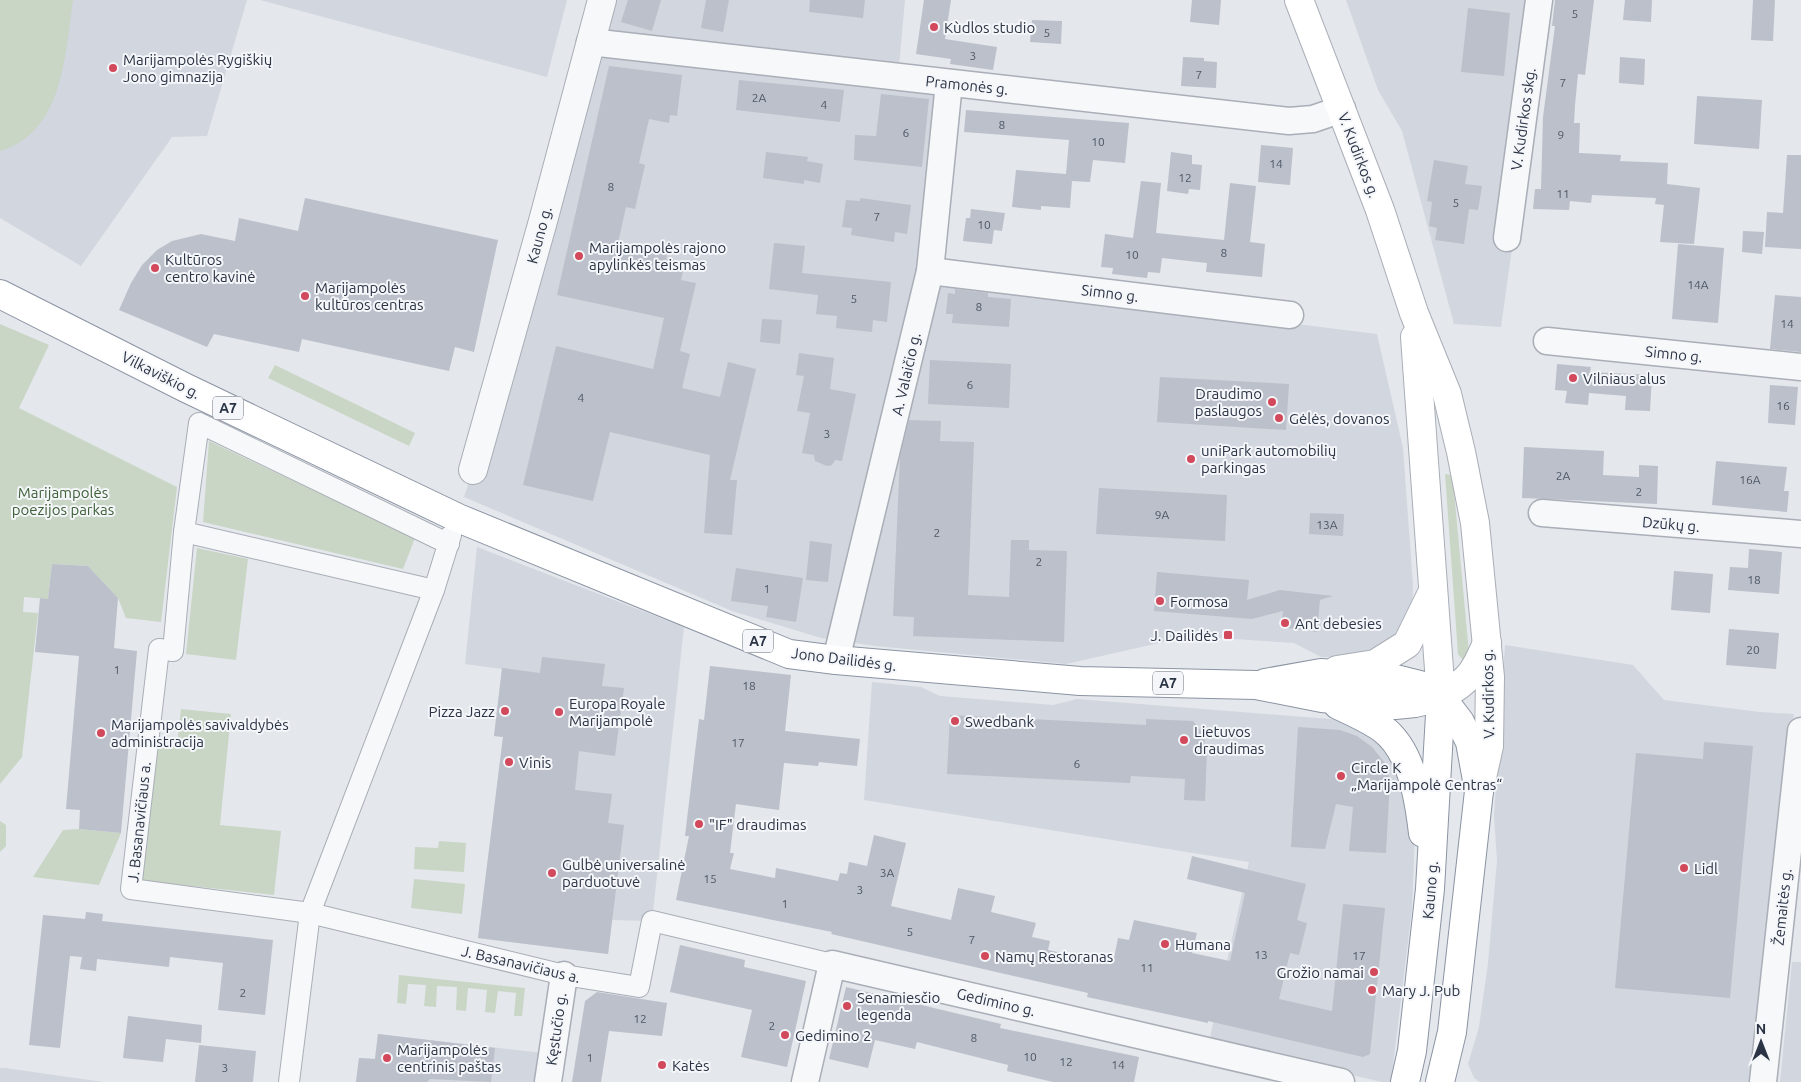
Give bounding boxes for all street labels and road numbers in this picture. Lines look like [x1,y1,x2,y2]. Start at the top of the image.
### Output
street label: V. Kudirkos skg. [1507,67,1539,171]
street label: Pramonės g. [925,72,1009,98]
street label: V. Kudirkos g. [1335,110,1383,200]
street label: Kauno g. [523,205,555,265]
street label: Simno g. [1080,281,1140,305]
street label: A. Valaičio g. [888,331,924,417]
street label: Simno g. [1644,343,1704,365]
street label: Vilkaviškio g. [119,348,203,402]
road number: A7 [213,396,243,419]
street label: Dzūkų g. [1641,513,1701,535]
road number: A7 [743,630,773,652]
street label: Jono Dailidės g. [790,644,898,674]
street label: V. Kudirkos g. [1479,649,1497,739]
road number: A7 [1153,671,1183,694]
street label: J. Basanavičiaus a. [124,761,154,883]
street label: Kauno g. [1419,860,1441,920]
street label: Žemaitės g. [1769,868,1795,946]
street label: J. Basanavičiaus a. [460,942,582,986]
street label: Gedimino g. [955,985,1037,1019]
street label: Kęstučio g. [542,992,570,1066]

